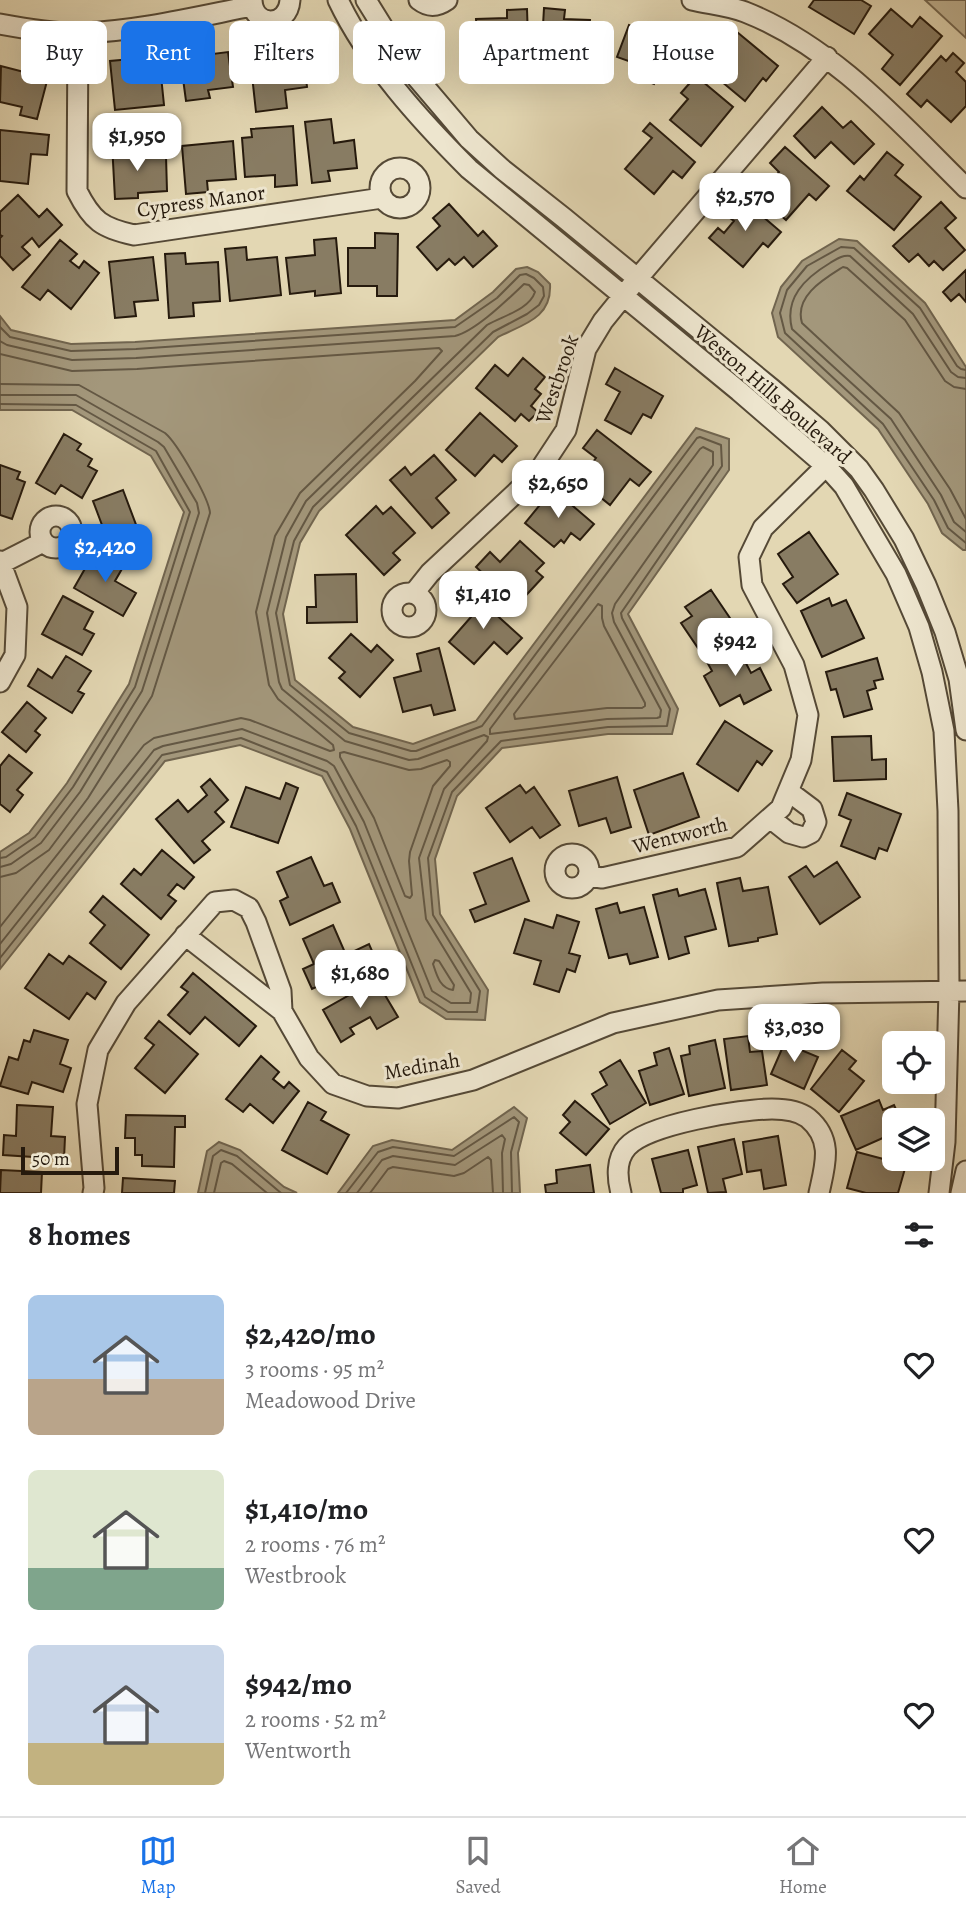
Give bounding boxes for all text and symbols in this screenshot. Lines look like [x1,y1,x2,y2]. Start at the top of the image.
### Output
chip: Buy [21,21,107,84]
chip: Rent [121,21,215,84]
chip: Filters [229,21,339,84]
chip: New [353,21,445,84]
chip: Apartment [459,21,614,84]
chip: House [628,21,738,84]
pin: $1,950 [80,114,194,173]
text: $1,950 [108,120,166,151]
pin: $2,570 [688,174,802,233]
street label: Cypress Manor [135,178,267,224]
text: $2,570 [715,180,775,211]
street label: Weston Hills Boulevard [688,317,858,471]
street label: Westbrook [528,330,585,428]
pin: $2,650 [501,461,615,520]
text: $2,650 [528,467,588,498]
pin: $2,420 [48,524,162,584]
text: $2,420 [74,531,136,562]
pin: $1,410 [426,572,540,631]
text: $1,410 [455,578,511,609]
pin: $942 [694,618,776,678]
text: $942 [713,625,757,656]
street label: Wentworth [629,810,730,861]
pin: $1,680 [303,950,417,1010]
text: $1,680 [331,957,389,988]
pin: $3,030 [737,1004,851,1064]
text: $3,030 [764,1011,824,1042]
map controls [882,1031,945,1171]
button: locate [882,1031,945,1094]
street label: Medinah [382,1046,462,1086]
button: layers [882,1108,945,1171]
scale bar [21,1144,119,1176]
text: 50 m [32,1146,70,1172]
text: 8 homes [28,1215,131,1255]
icon: filters [900,1216,938,1254]
text: $2,420/mo [245,1314,376,1354]
icon: home [84,1323,168,1407]
icon: heart [900,1346,938,1384]
text: 3 rooms · 95 m² [245,1354,384,1385]
text: Meadowood Drive [245,1385,416,1416]
text: $1,410/mo [245,1489,368,1529]
icon: home [84,1498,168,1582]
icon: heart [900,1521,938,1559]
text: 2 rooms · 76 m² [245,1529,386,1560]
text: Westbrook [245,1560,346,1591]
text: $942/mo [245,1664,352,1704]
icon: home [84,1673,168,1757]
icon: heart [900,1696,938,1734]
text: 2 rooms · 52 m² [245,1704,386,1735]
text: Wentworth [245,1735,351,1766]
tab: Map [139,1832,177,1900]
tab: Saved [456,1832,501,1900]
tab: Home [779,1832,827,1900]

